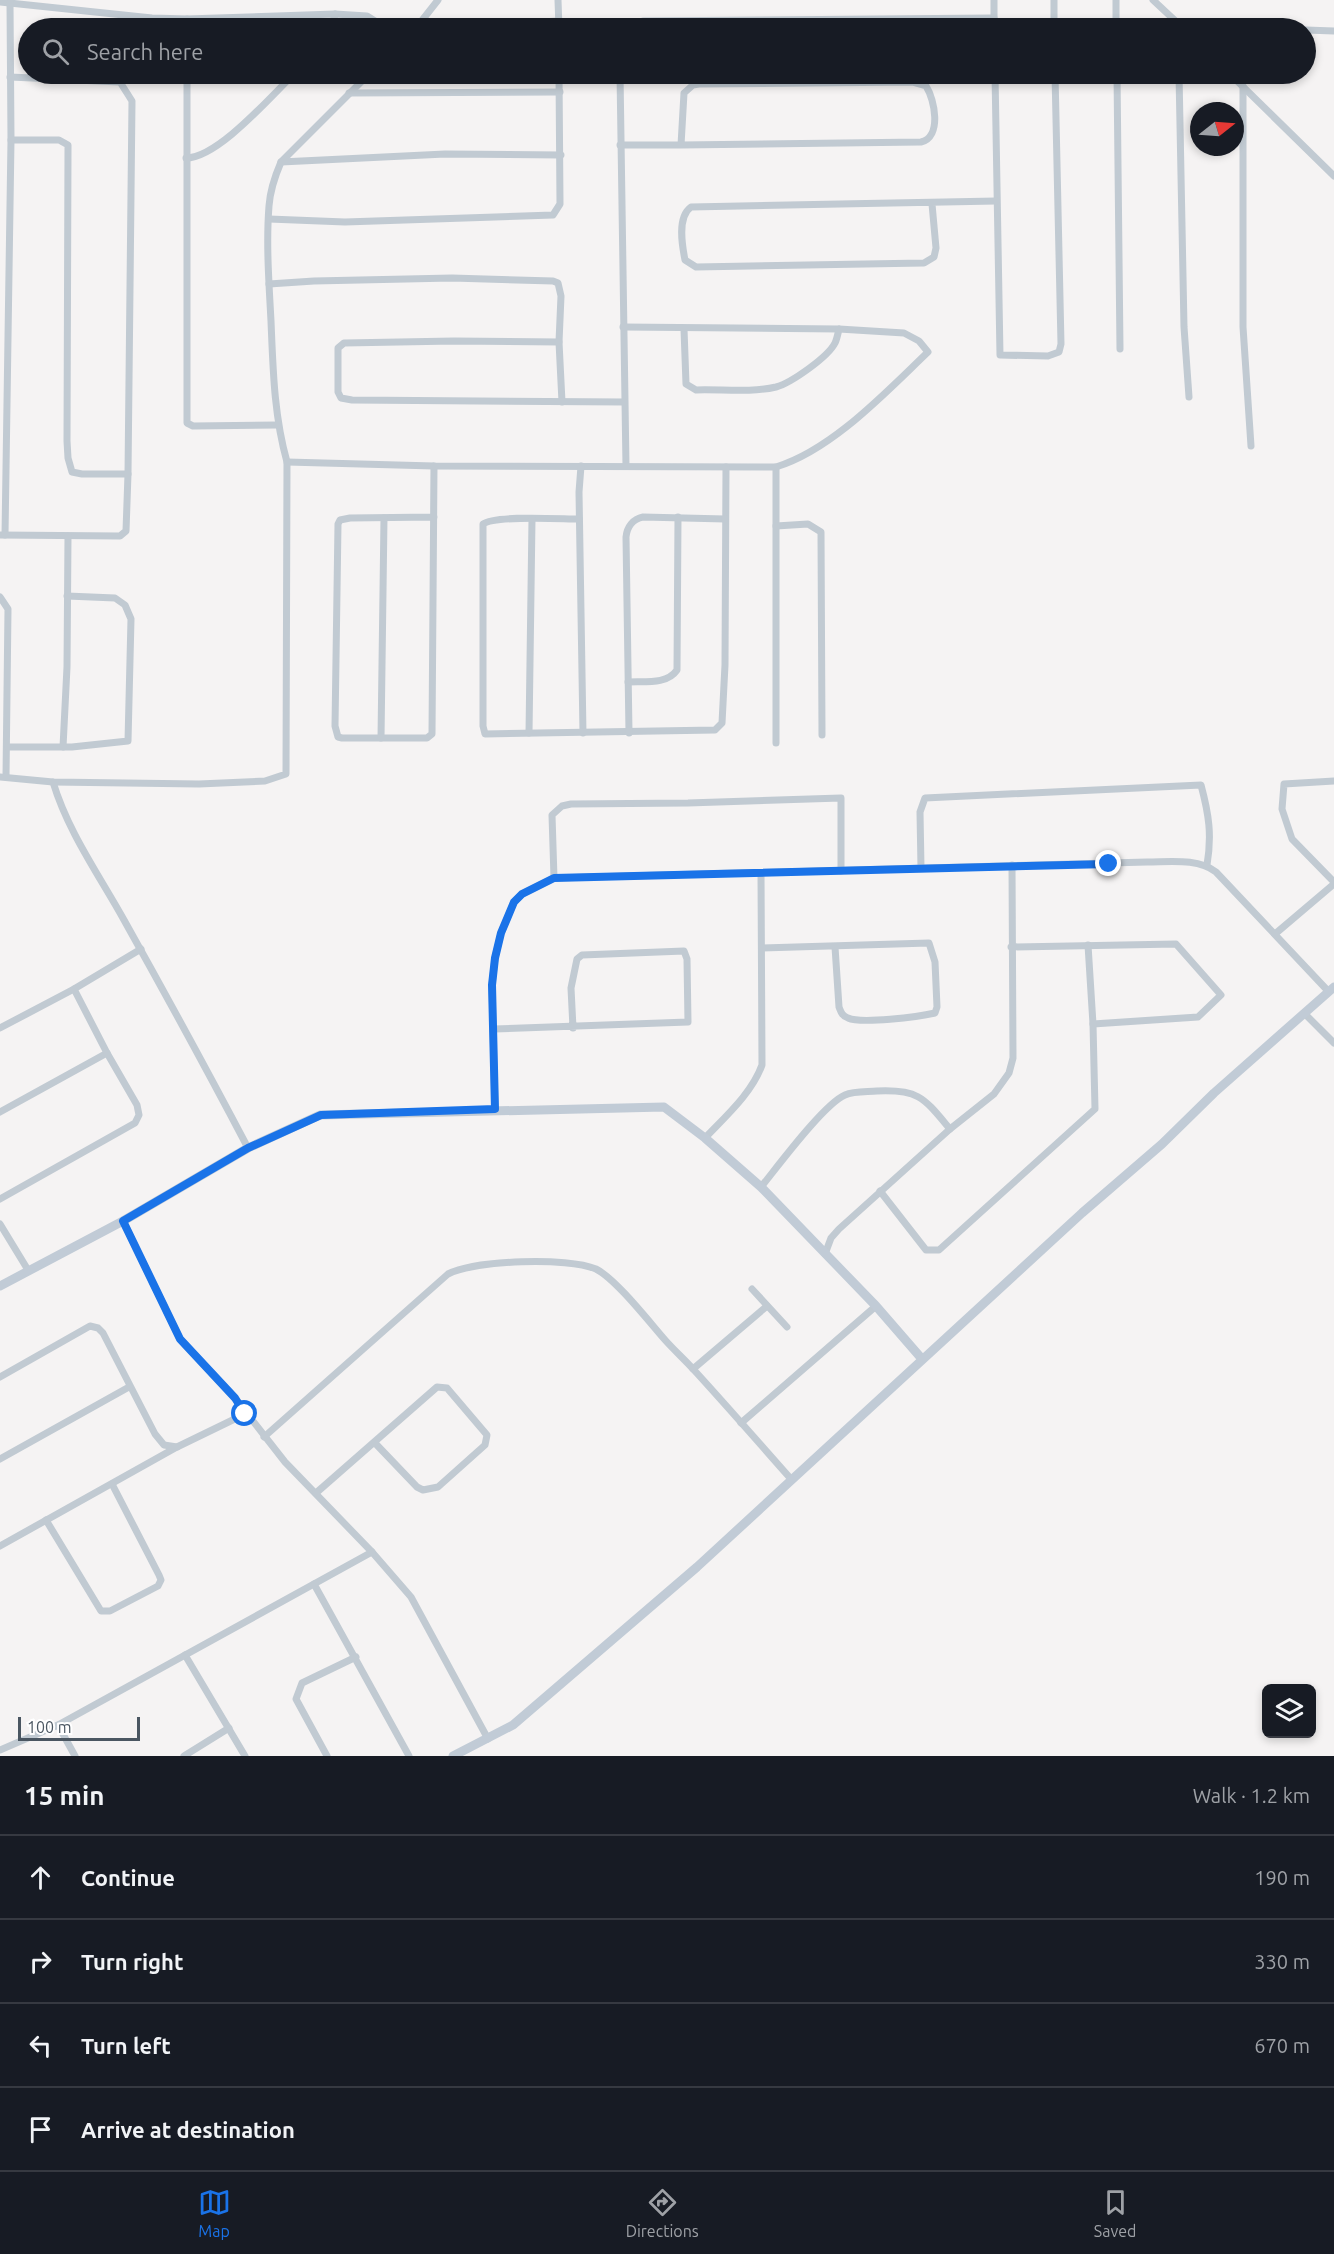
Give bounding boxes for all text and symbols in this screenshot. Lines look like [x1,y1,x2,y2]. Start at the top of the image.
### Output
search box [18,18,1316,84]
icon: search [39,35,72,68]
text: Search here [87,39,203,64]
north arrow [1190,102,1244,156]
route end [1095,850,1121,876]
route start [231,1400,257,1426]
map controls [1262,1684,1316,1738]
button: layers [1262,1684,1316,1738]
scale bar [18,1714,140,1742]
text: 100 m [27,1718,72,1736]
text: 15 min [24,1781,104,1810]
text: Walk · 1.2 km [1193,1784,1310,1807]
icon: ahead [24,1861,57,1894]
text: Continue [81,1865,175,1890]
text: 190 m [1254,1866,1310,1889]
icon: right [24,1945,57,1978]
text: Turn right [81,1949,183,1974]
text: 330 m [1254,1950,1310,1973]
icon: left [24,2029,57,2062]
text: Turn left [81,2033,171,2058]
text: 670 m [1254,2034,1310,2057]
icon: arrive [24,2113,57,2146]
text: Arrive at destination [81,2117,295,2142]
tab: Map [198,2186,231,2240]
tab: Directions [626,2186,699,2240]
tab: Saved [1094,2186,1136,2240]

